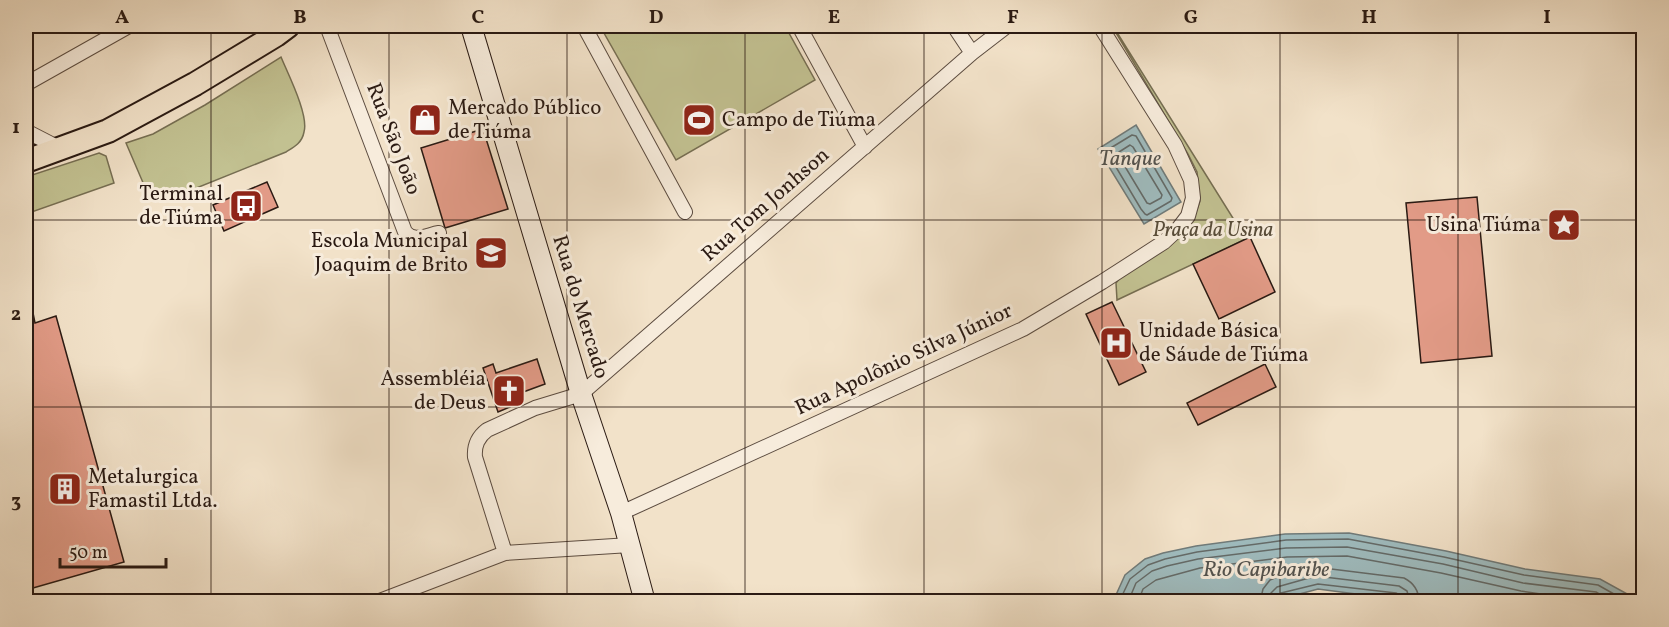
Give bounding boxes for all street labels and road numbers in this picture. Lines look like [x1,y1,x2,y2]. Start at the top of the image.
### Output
street label: Rua São João [358,79,428,199]
street label: Rua Tom Jonhson [696,141,836,269]
street label: Rua do Mercado [544,232,616,382]
street label: Rua Apolônio Silva Júnior [790,297,1018,423]

